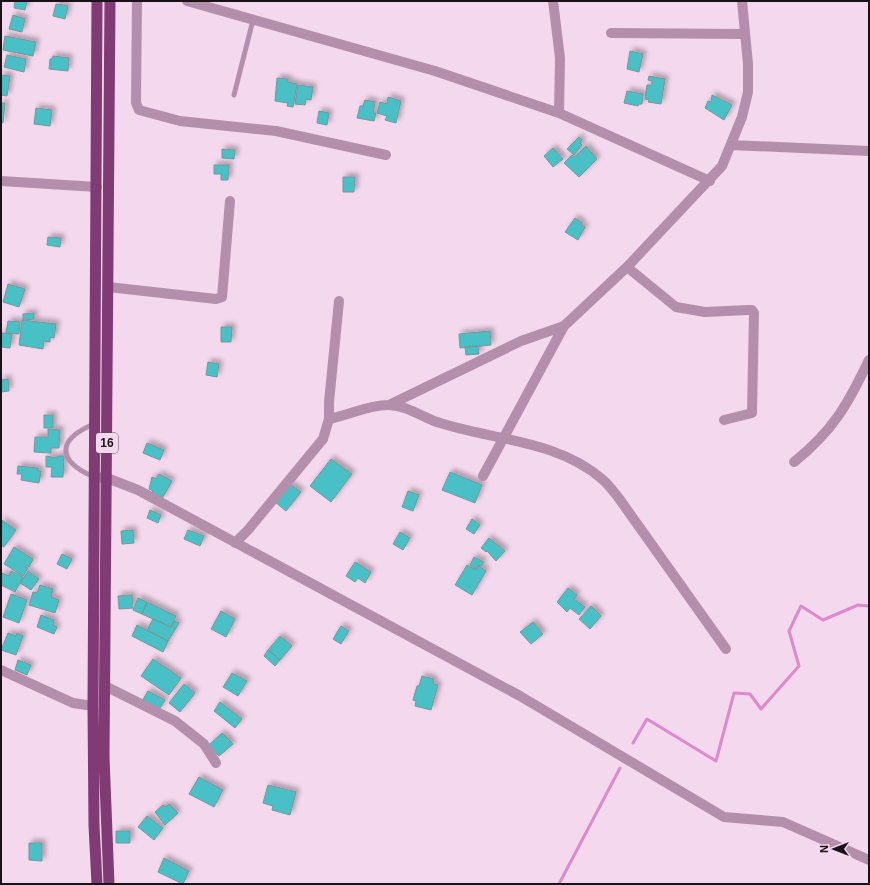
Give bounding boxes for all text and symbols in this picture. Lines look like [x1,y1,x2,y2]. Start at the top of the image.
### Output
road number: 16 [96,433,118,453]
north arrow [814,829,854,869]
text: N [818,845,830,853]

